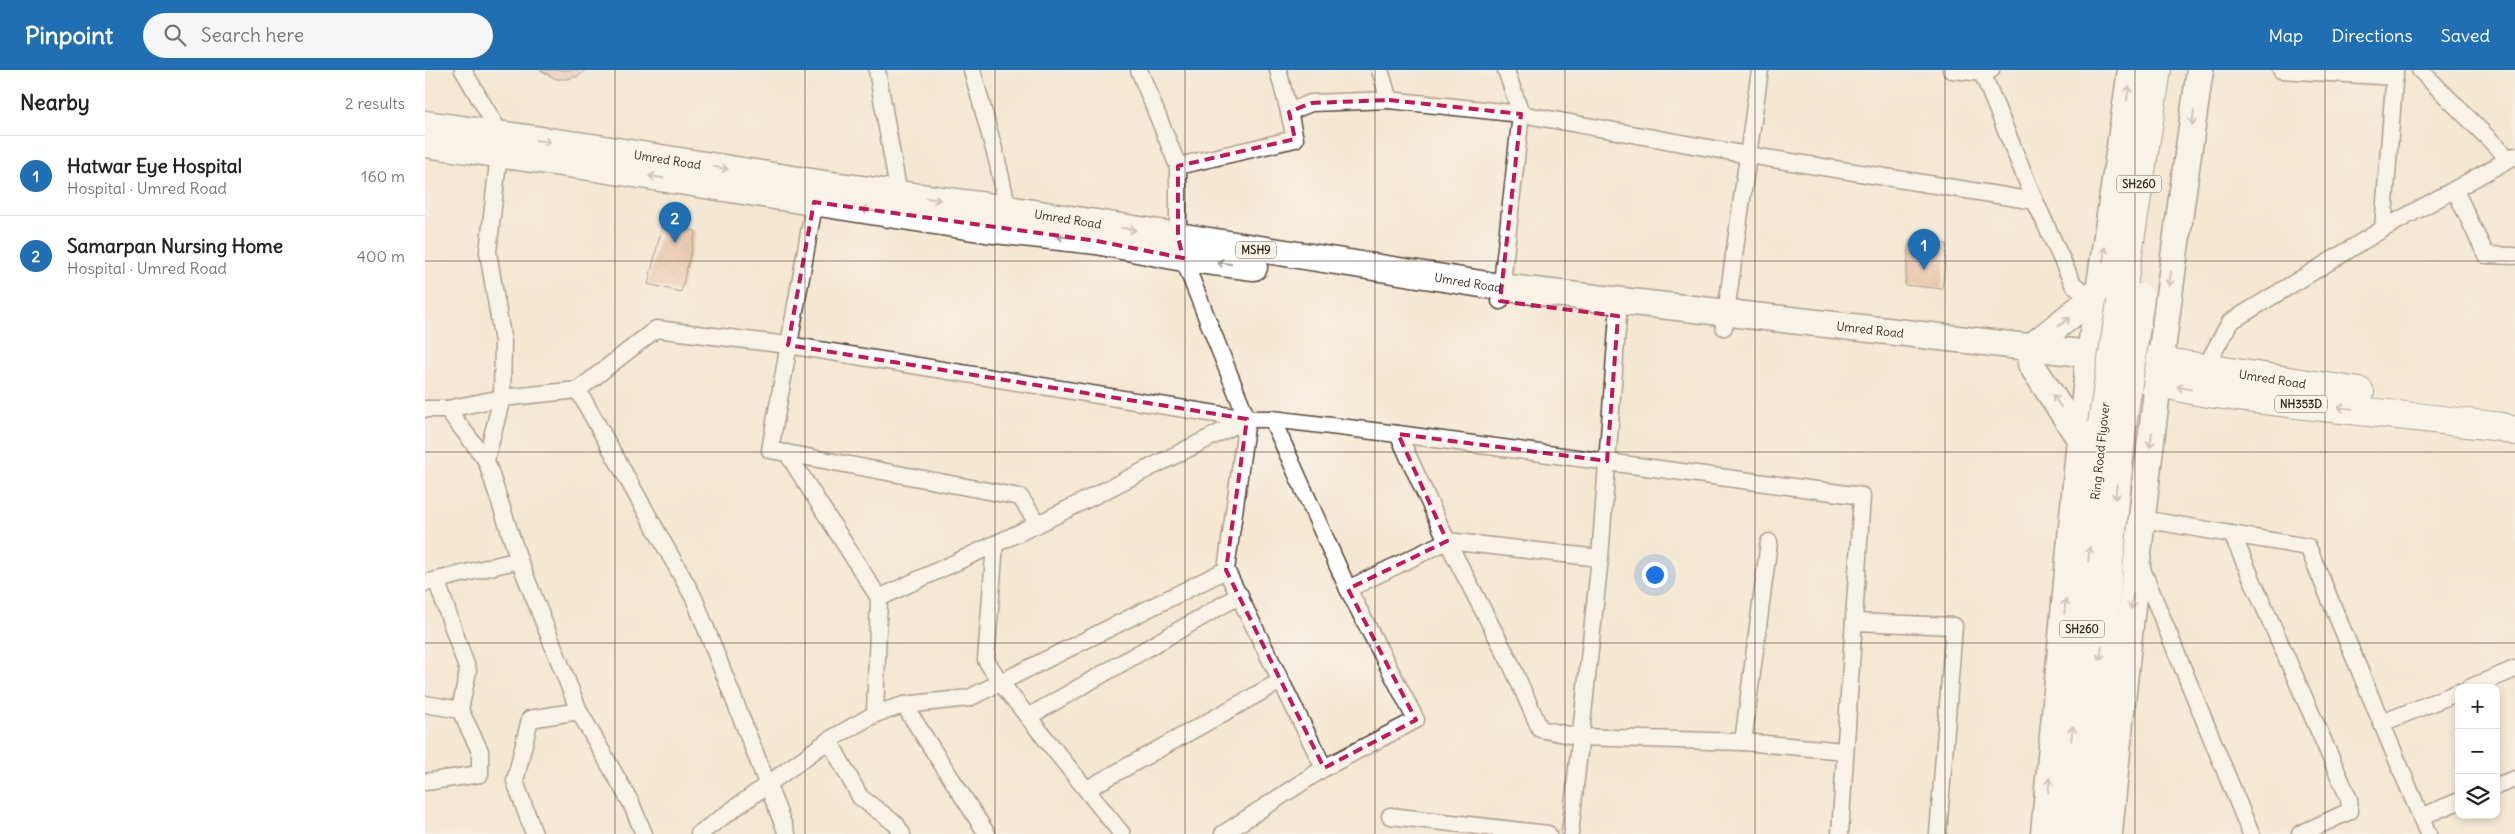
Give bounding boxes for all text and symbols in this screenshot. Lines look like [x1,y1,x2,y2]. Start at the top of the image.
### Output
search box [143,13,493,58]
text: Pinpoint [25,20,113,50]
icon: search [161,21,189,49]
text: Search here [201,23,304,47]
text: Map [2268,24,2303,47]
text: Directions [2331,24,2413,47]
text: Saved [2441,24,2490,47]
one-way arrow [2123,85,2133,101]
text: Nearby [20,89,90,116]
text: 2 results [345,93,405,113]
one-way arrow [2188,110,2198,126]
one-way arrow [534,136,550,146]
street label: Umred Road [633,146,702,172]
text: Hatwar Eye Hospital [67,154,242,178]
one-way arrow [712,163,728,173]
text: 1 [33,166,39,186]
text: 160 m [361,166,405,186]
one-way arrow [648,171,664,181]
road number: SH260 [2117,176,2161,192]
text: Hospital · Umred Road [67,178,227,198]
one-way arrow [925,194,941,204]
pin: 2 [659,202,691,243]
one-way arrow [860,205,876,215]
street label: Umred Road [1033,206,1103,231]
one-way arrow [1120,224,1136,234]
pin: 1 [1908,229,1940,270]
one-way arrow [1056,232,1072,242]
text: Samarpan Nursing Home [67,234,283,258]
road number: MSH9 [1236,242,1276,258]
text: 2 [32,246,40,266]
text: 400 m [357,246,405,266]
one-way arrow [2100,246,2110,262]
text: Hospital · Umred Road [67,258,227,278]
one-way arrow [1216,258,1232,268]
street label: Umred Road [1433,269,1503,295]
one-way arrow [2165,271,2175,287]
one-way arrow [2057,316,2070,327]
street label: Umred Road [1836,318,1905,340]
street label: Umred Road [2238,366,2307,391]
one-way arrow [2177,383,2193,392]
one-way arrow [2052,394,2062,408]
road number: NH353D [2275,396,2327,412]
street label: Ring Road Flyover [2087,401,2113,501]
one-way arrow [2338,403,2354,413]
one-way arrow [2146,432,2156,448]
one-way arrow [2111,483,2121,499]
one-way arrow [2084,546,2094,562]
your location [1642,562,1668,588]
one-way arrow [2126,594,2136,610]
one-way arrow [2060,598,2070,614]
road number: SH260 [2059,620,2105,638]
one-way arrow [2096,645,2106,661]
map controls [2455,684,2500,819]
button: + [2455,684,2500,729]
one-way arrow [2067,726,2077,742]
button: − [2455,729,2500,774]
button: layers [2455,774,2500,819]
one-way arrow [2044,778,2053,794]

